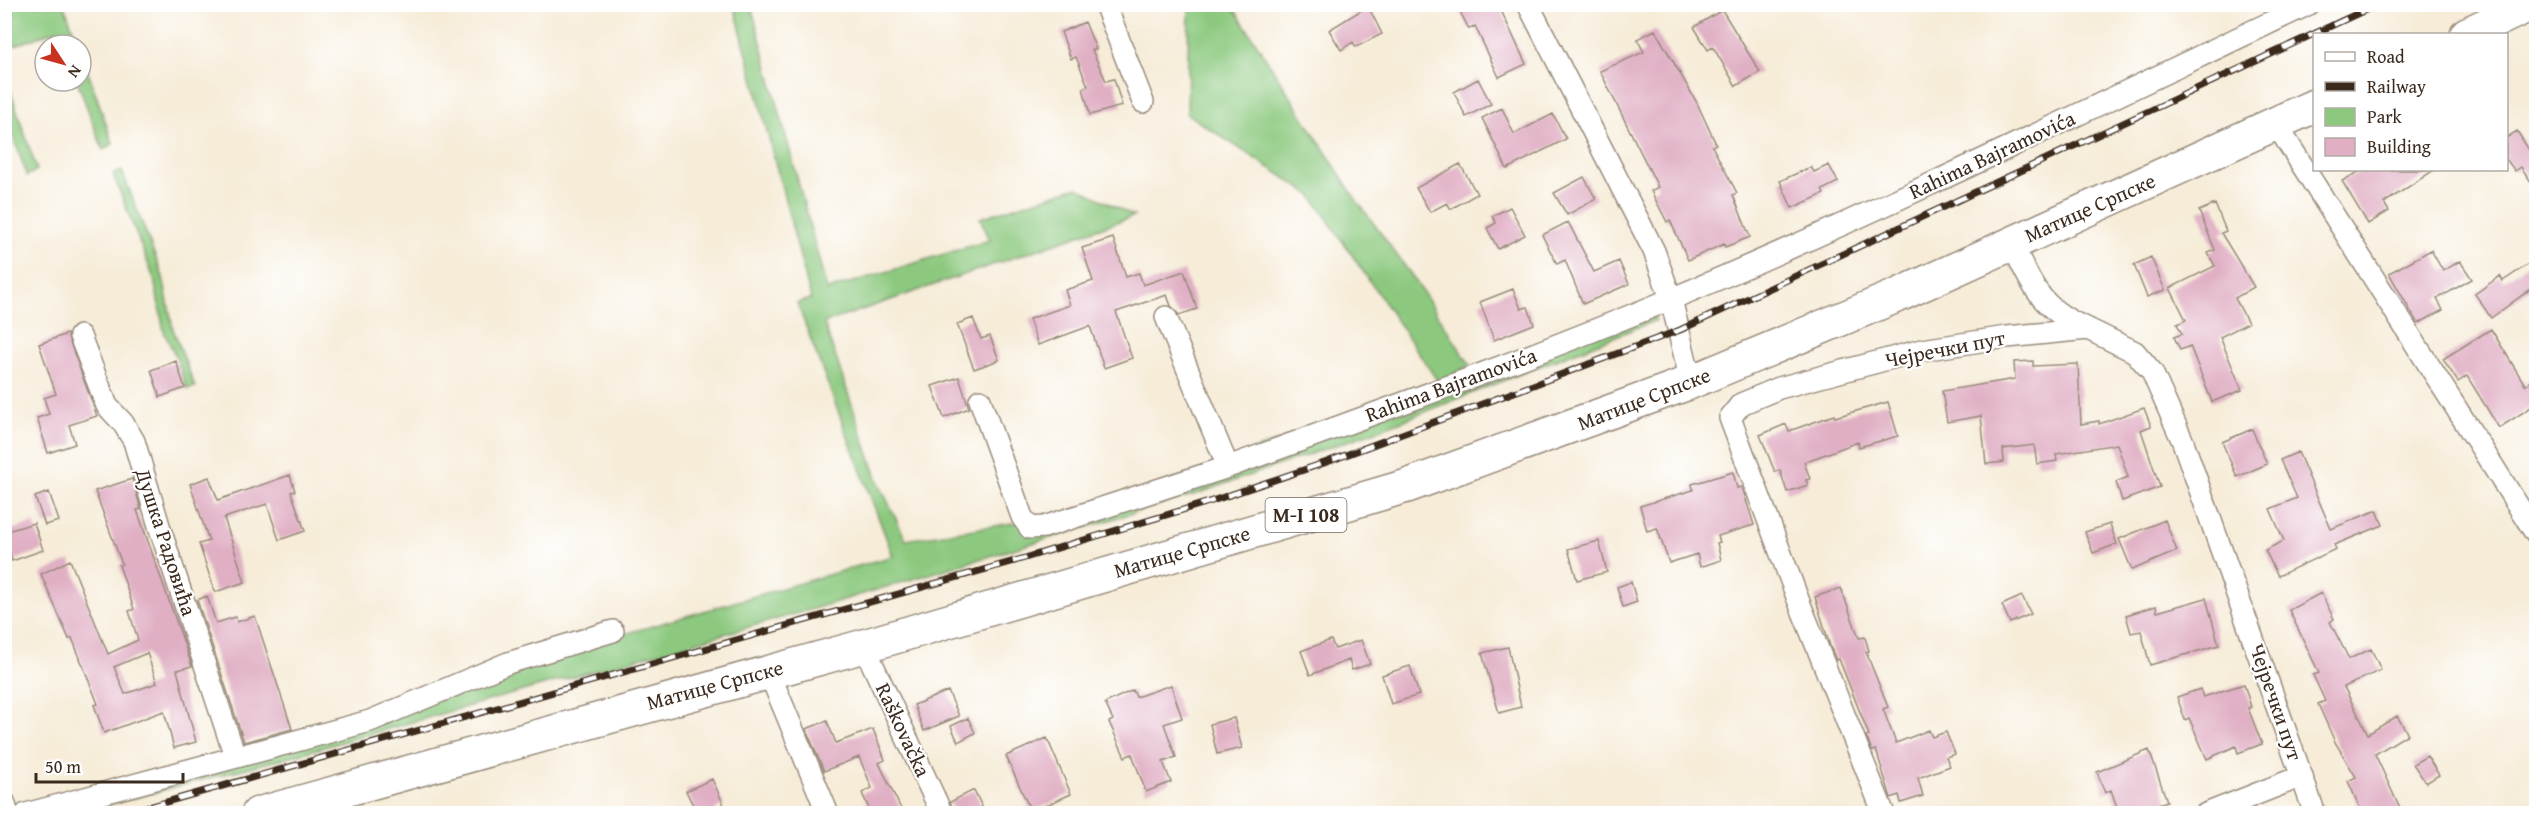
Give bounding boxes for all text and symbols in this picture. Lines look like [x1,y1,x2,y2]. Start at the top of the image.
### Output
north arrow [33,33,93,93]
legend [2313,33,2508,171]
text: Road [2367,43,2405,70]
text: N [62,60,88,83]
text: Railway [2367,73,2426,100]
street label: Rahima Bajramovića [1904,102,2080,207]
text: Park [2367,103,2403,130]
text: Building [2367,133,2431,160]
street label: Матице Српске [2019,165,2160,250]
street label: Чејречки пут [1882,322,2008,375]
street label: Rahima Bajramovića [1361,339,1541,430]
street label: Матице Српске [1573,359,1715,438]
street label: Душка Радовића [128,463,205,620]
road number: M-I 108 [1266,498,1346,532]
street label: Матице Српске [1110,517,1254,586]
street label: Чејречки пут [2242,639,2311,764]
street label: Матице Српске [643,651,787,718]
street label: Raškovačka [868,678,939,782]
scale bar [36,746,183,784]
text: 50 m [45,753,81,780]

